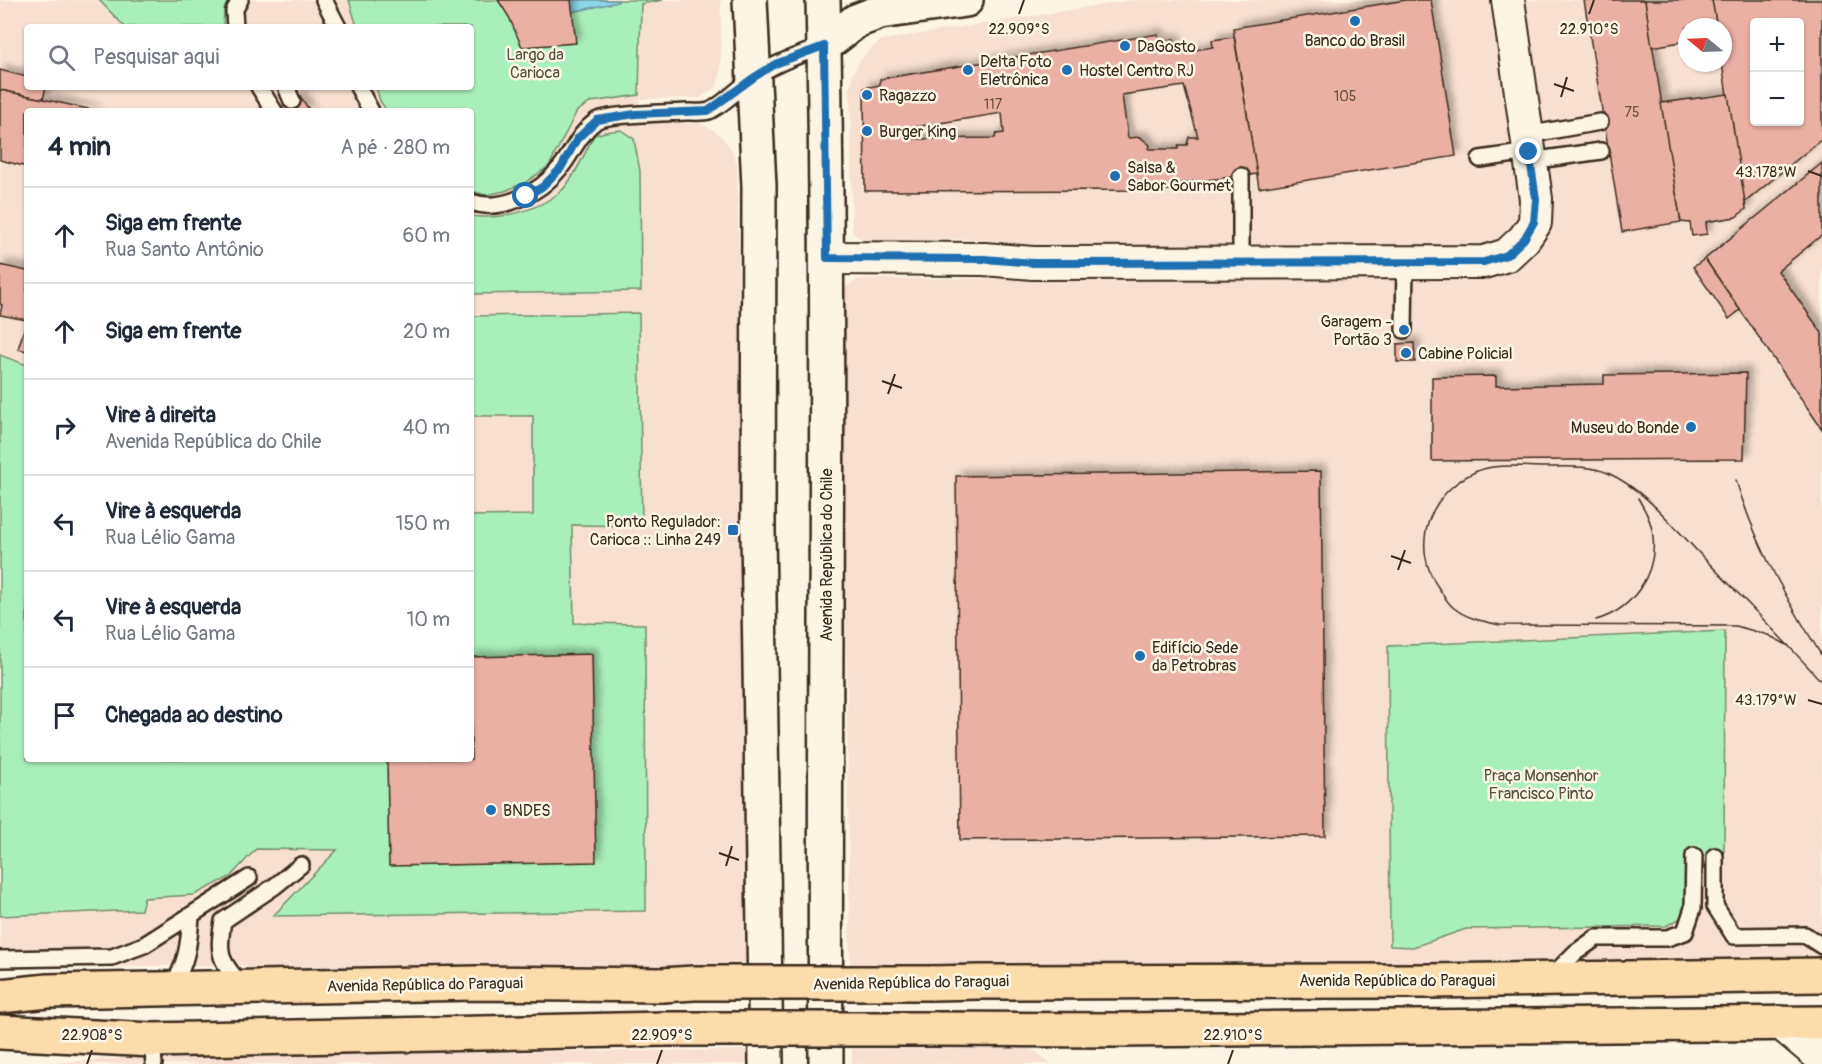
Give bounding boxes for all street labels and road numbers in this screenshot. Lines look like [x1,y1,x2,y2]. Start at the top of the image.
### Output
street label: Avenida República do Chile [817,468,837,642]
street label: Avenida República do Paraguai [813,971,1009,995]
street label: Avenida República do Paraguai [1299,971,1495,991]
street label: Avenida República do Paraguai [327,973,523,997]

